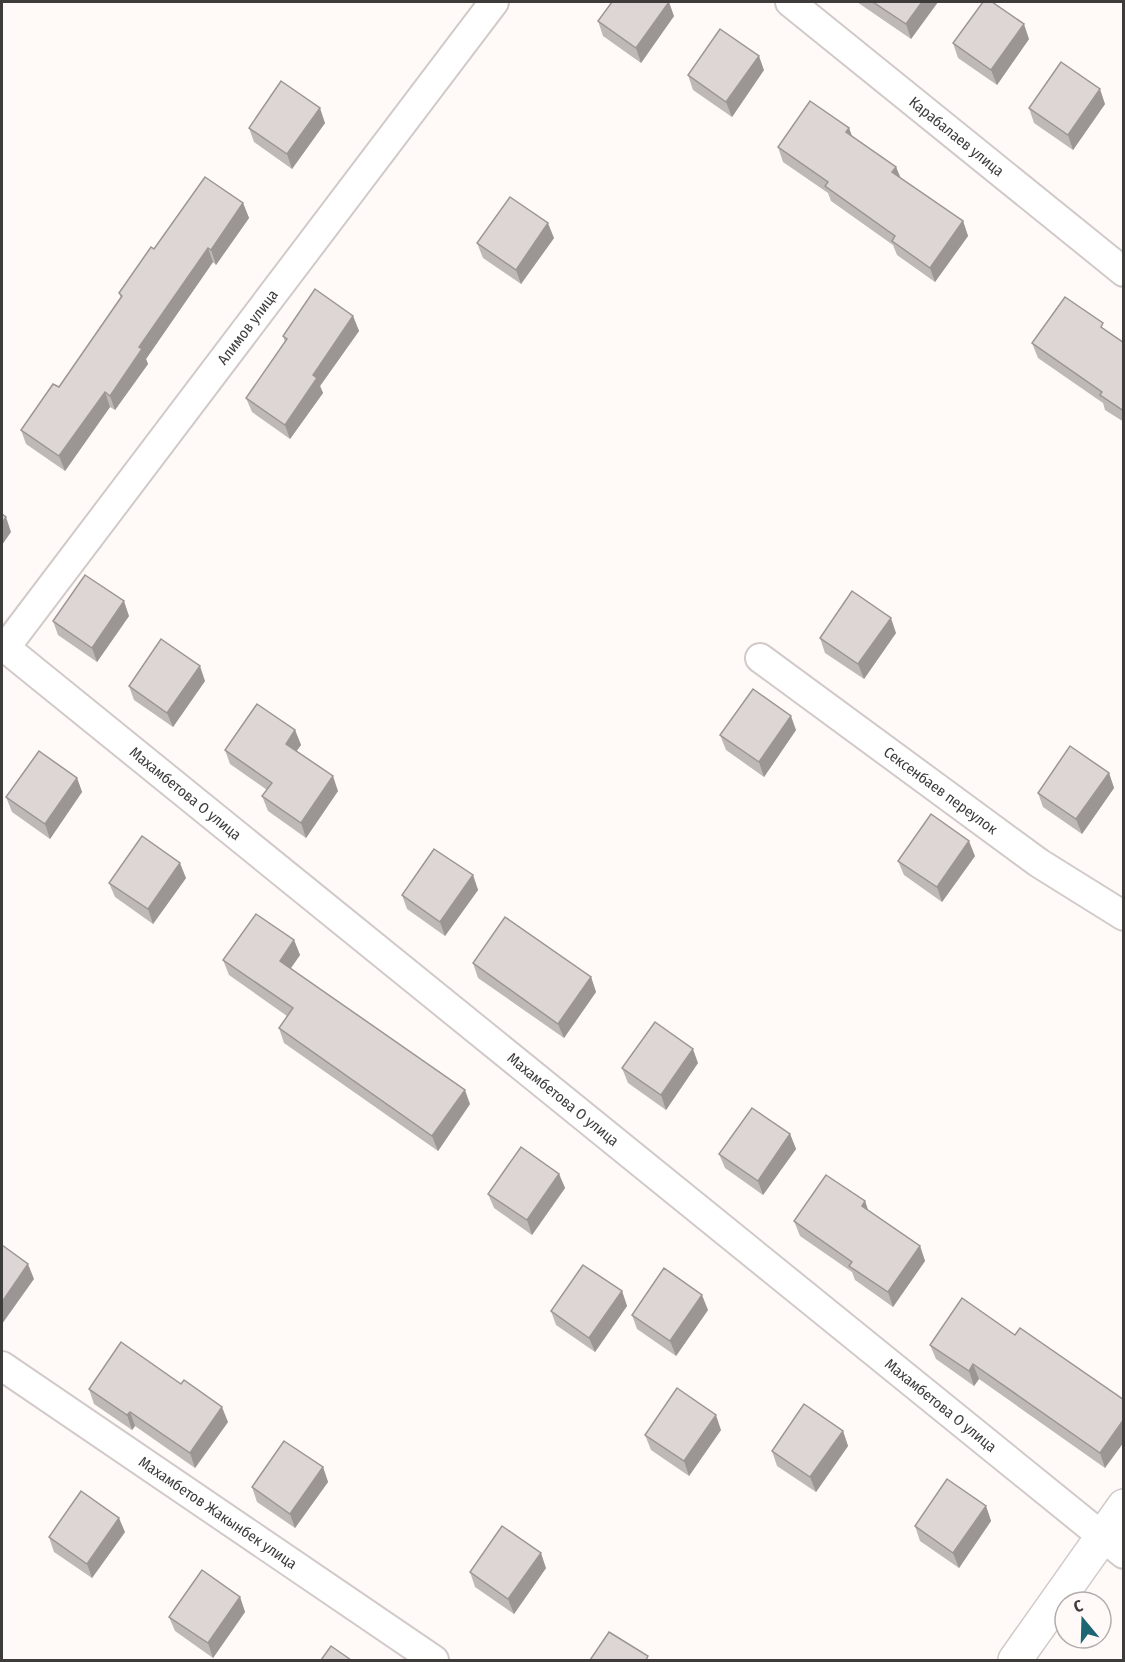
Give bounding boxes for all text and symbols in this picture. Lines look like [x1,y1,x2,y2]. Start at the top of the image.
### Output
street label: Карабалаев улица [905,93,1007,180]
street label: Алимов улица [214,286,282,368]
street label: Махамбетова О улица [126,743,245,844]
street label: Сексенбаев переулок [880,743,1001,838]
street label: Махамбетова О улица [504,1049,622,1150]
street label: Махамбетова О улица [881,1355,1000,1456]
street label: Махамбетов Жакынбек улица [135,1453,300,1573]
north arrow [1053,1590,1113,1650]
text: С [1071,1596,1086,1617]

